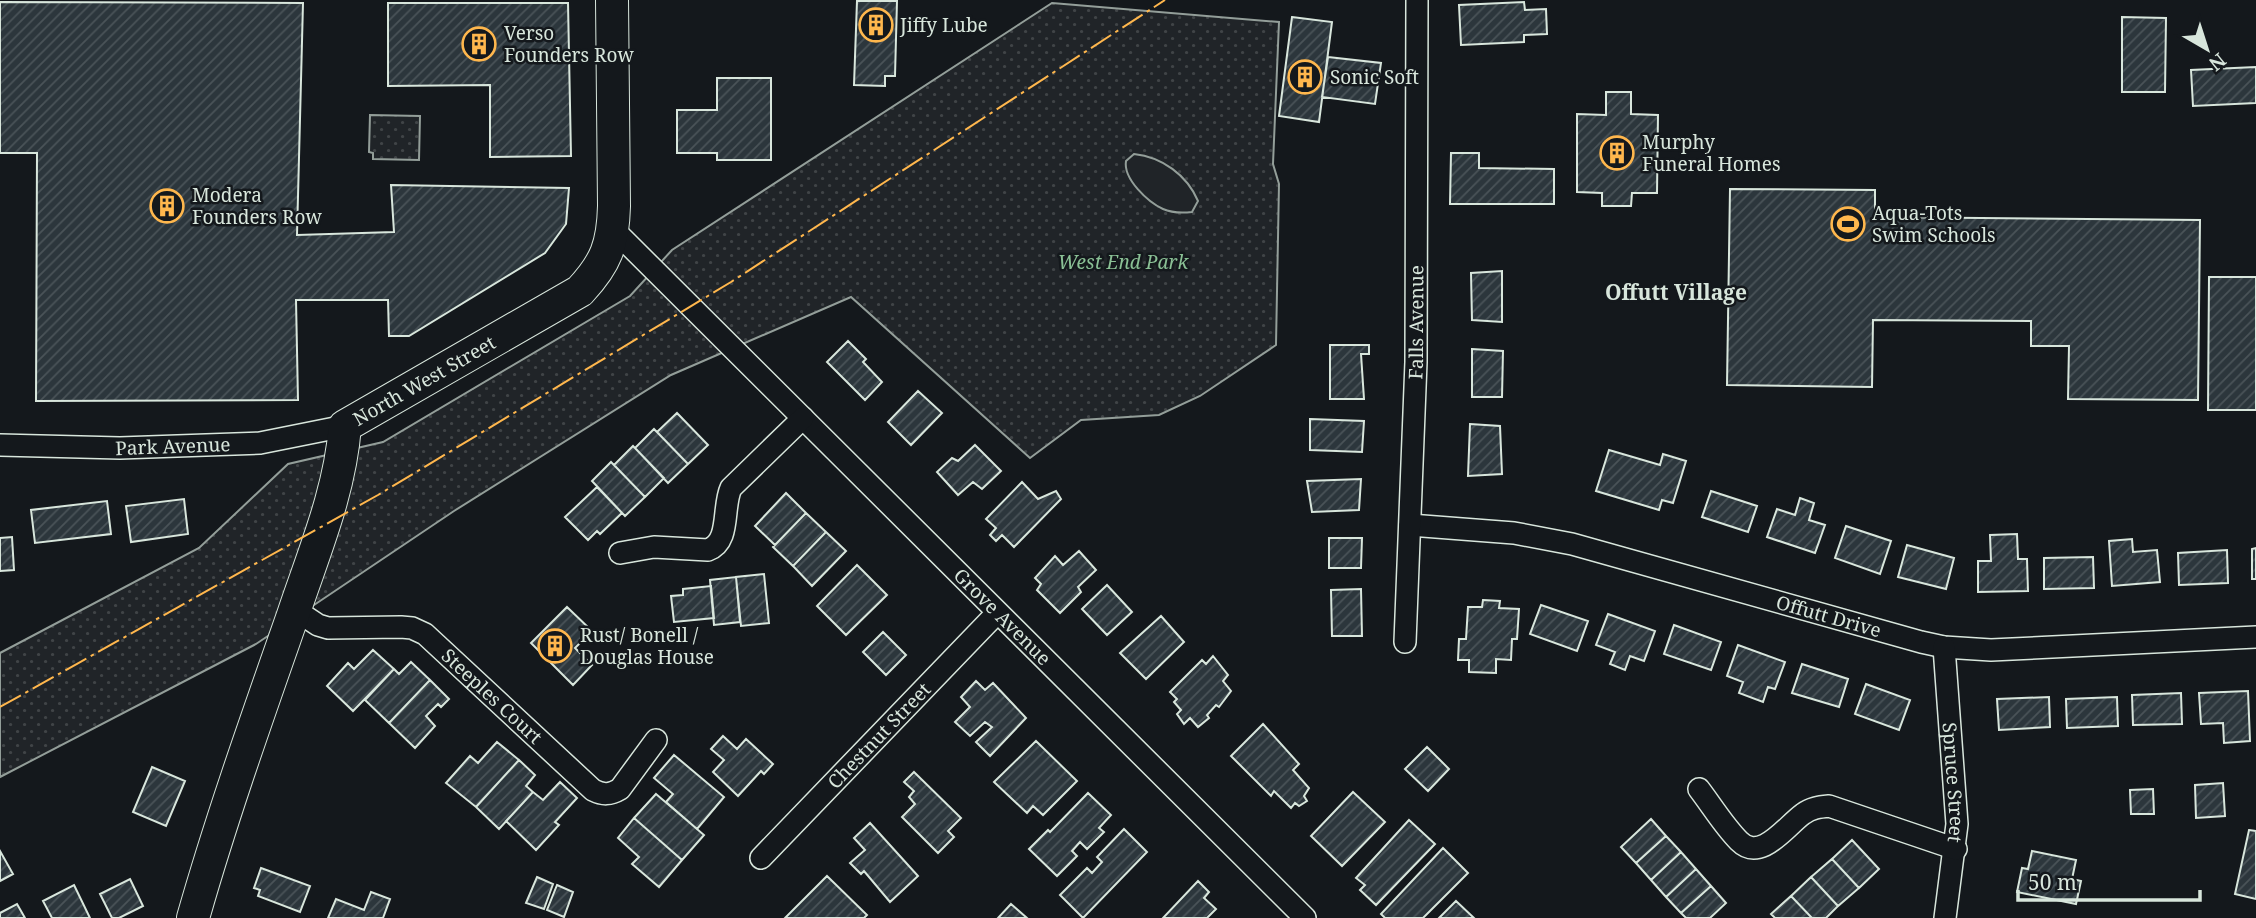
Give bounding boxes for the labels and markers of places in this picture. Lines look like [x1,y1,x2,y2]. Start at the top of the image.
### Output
building icon: Jiffy Lube [857,6,895,44]
place label: Jiffy Lube [899,12,988,38]
place label: Verso Founders Row [504,20,634,68]
building icon: Verso Founders Row [460,25,498,63]
building icon: Sonic Soft [1286,58,1324,96]
place label: Sonic Soft [1330,64,1419,90]
place label: Murphy Funeral Homes [1642,129,1781,177]
building icon: Murphy Funeral Homes [1598,134,1636,172]
place label: Modera Founders Row [192,182,322,230]
building icon: Modera Founders Row [148,187,186,225]
place label: Aqua-Tots Swim Schools [1872,200,1996,248]
sports icon: Aqua-Tots Swim Schools [1829,205,1867,243]
place label: Rust/ Bonell / Douglas House [580,622,714,670]
building icon: Rust/ Bonell / Douglas House [536,627,574,665]

